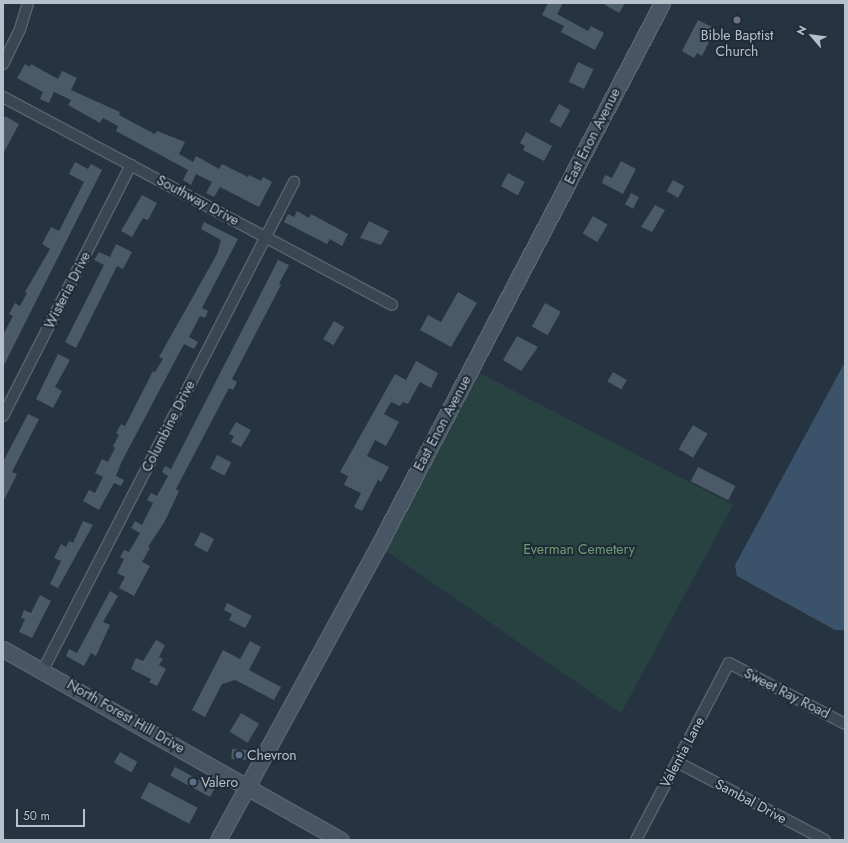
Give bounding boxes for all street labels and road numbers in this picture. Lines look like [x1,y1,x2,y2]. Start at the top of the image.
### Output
street label: East Enon Avenue [561,85,623,187]
street label: Southway Drive [154,171,242,229]
street label: Wisteria Drive [40,249,94,331]
street label: East Enon Avenue [410,372,474,474]
street label: Columbine Drive [138,378,198,474]
street label: Sweet Ray Road [741,664,833,722]
street label: North Forest Hill Drive [64,676,188,756]
street label: Valentia Lane [656,714,708,790]
street label: Sambal Drive [712,775,790,827]

